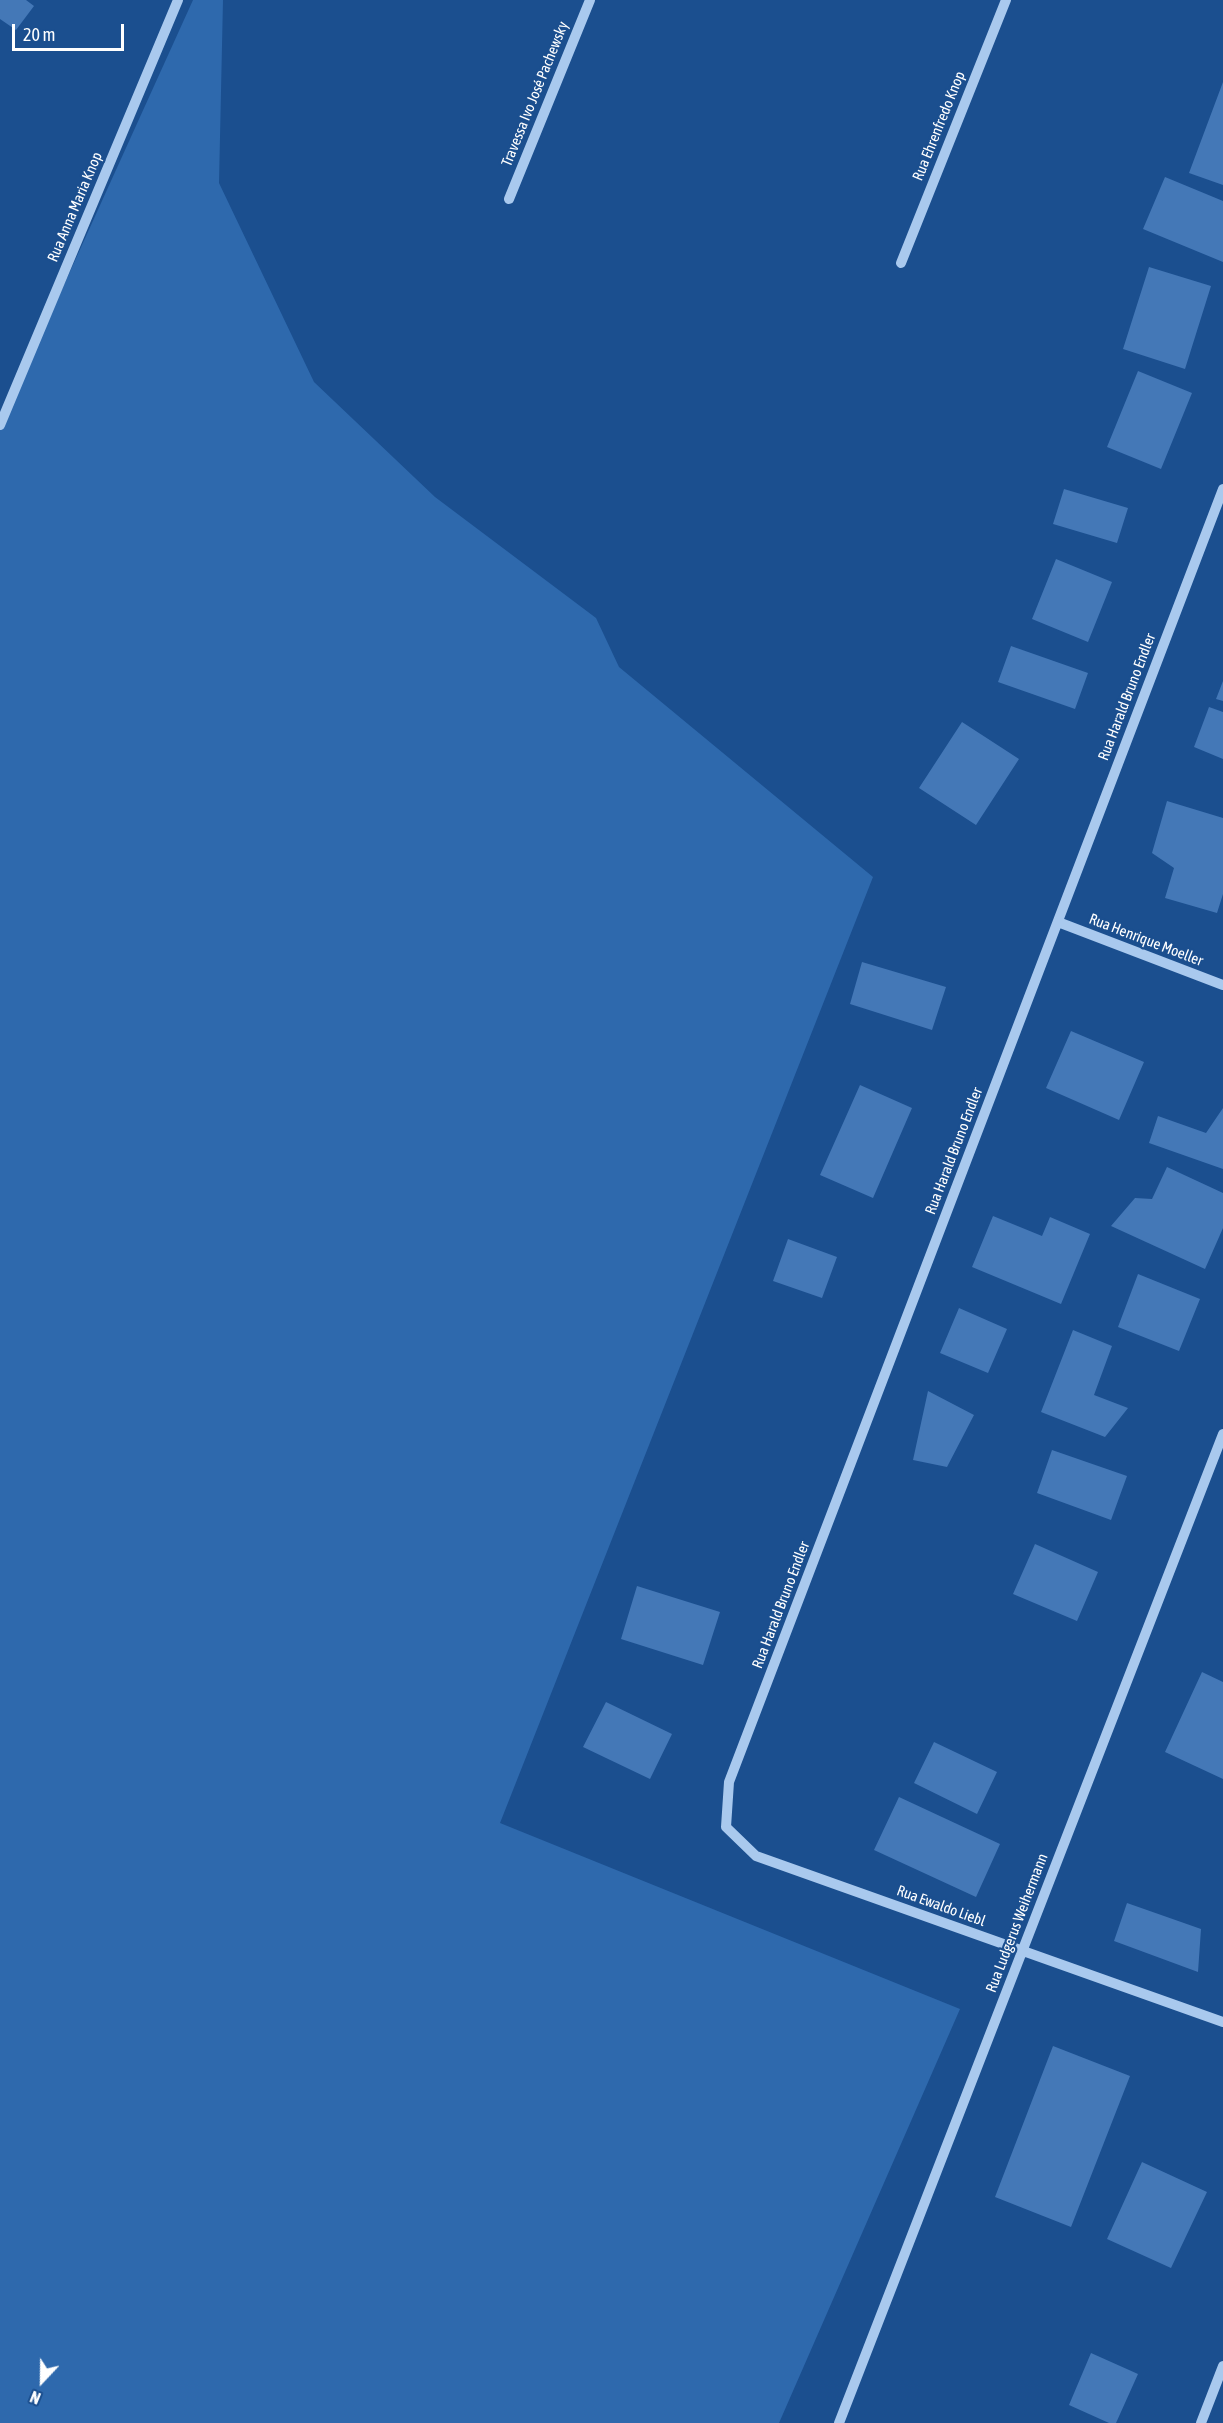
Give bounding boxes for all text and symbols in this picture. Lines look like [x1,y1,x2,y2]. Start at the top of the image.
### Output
scale bar [15,12,128,50]
street label: Travessa Ivo José Pachewsky [498,19,572,169]
text: 20 m [23,24,55,45]
street label: Rua Ehrenfredo Knop [909,69,969,183]
street label: Rua Anna Maria Knop [44,149,106,265]
street label: Rua Harald Bruno Endler [1094,631,1160,763]
street label: Rua Henrique Moeller [1086,910,1206,970]
street label: Rua Harald Bruno Endler [921,1085,987,1217]
street label: Rua Harald Bruno Endler [748,1539,814,1671]
street label: Rua Ludgerus Weihermann [982,1851,1052,1995]
street label: Rua Ewaldo Liebl [894,1882,988,1930]
north arrow [12,2351,72,2411]
text: N [28,2388,43,2408]

